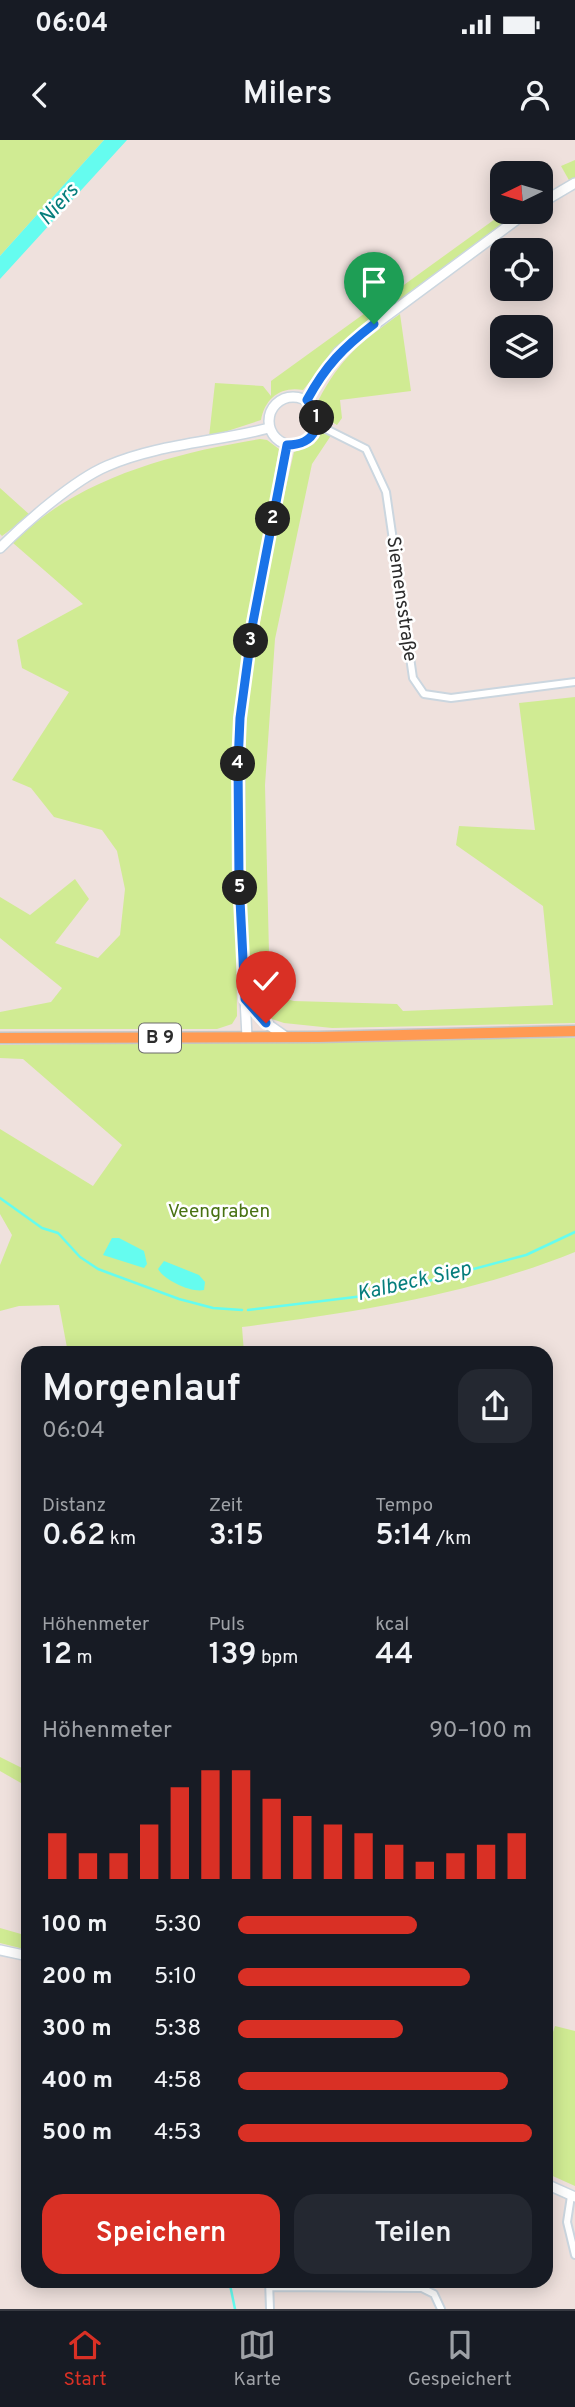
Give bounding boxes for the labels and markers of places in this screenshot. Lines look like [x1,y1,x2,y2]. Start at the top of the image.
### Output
pin [344,252,404,324]
pin: 1 [300,400,334,436]
pin: 2 [256,502,290,536]
pin: 3 [233,624,268,658]
pin: 4 [220,746,256,782]
pin: 5 [222,870,258,906]
pin [236,951,296,1023]

